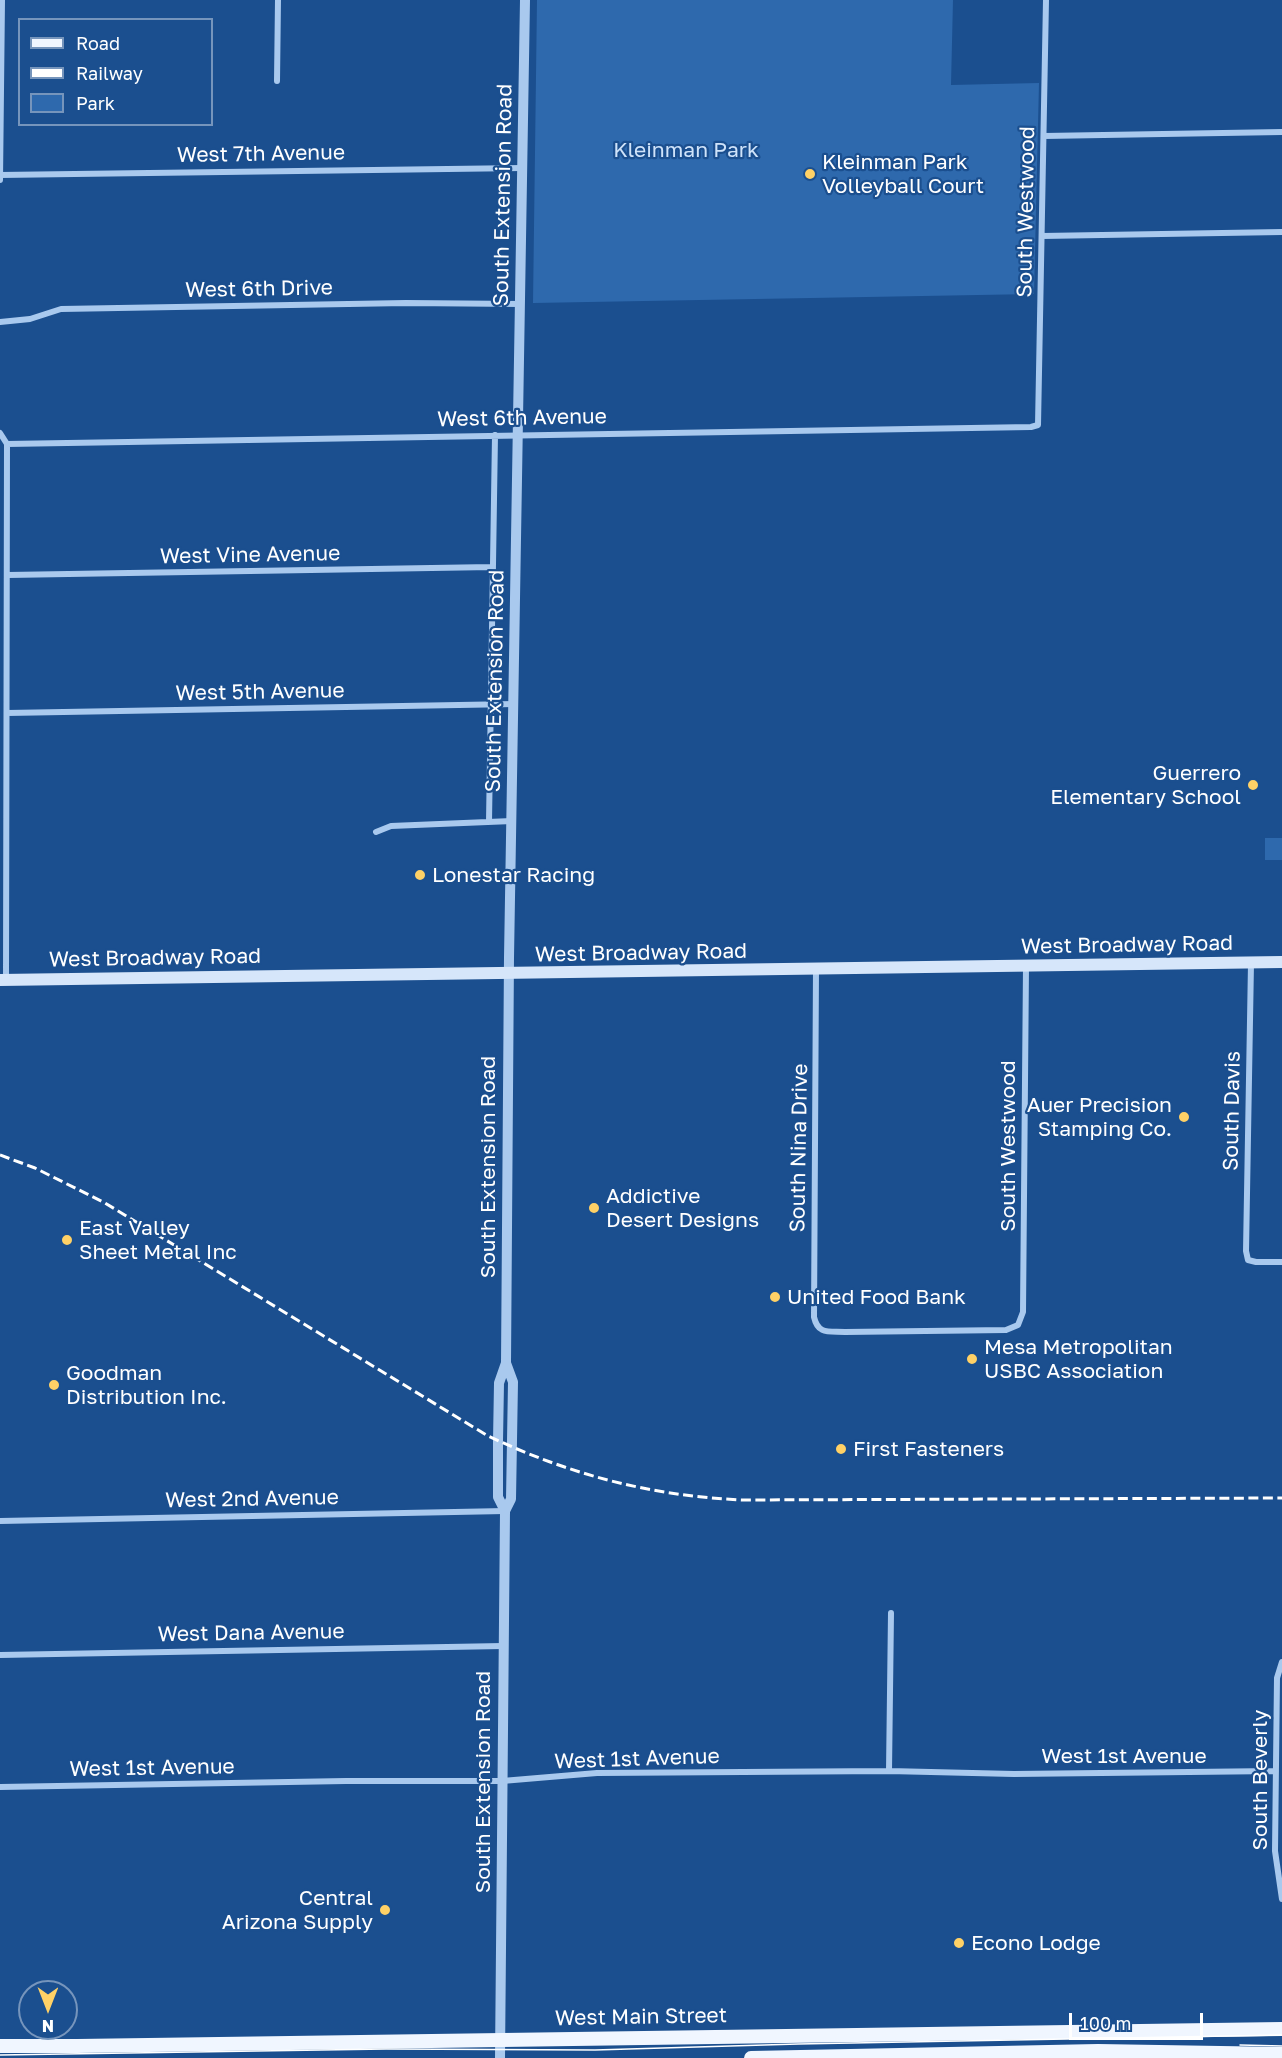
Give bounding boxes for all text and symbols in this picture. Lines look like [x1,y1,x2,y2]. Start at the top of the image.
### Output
legend [18,18,213,126]
text: Road [76,32,120,54]
text: Railway [76,62,143,84]
street label: South Extension Road [488,84,518,306]
text: Park [76,92,115,114]
street label: South Westwood [1012,126,1040,298]
park label: Kleinman Park [613,137,759,163]
street label: West 7th Avenue [177,140,345,168]
place label: Kleinman Park Volleyball Court [822,149,984,199]
marker: Kleinman Park Volleyball Court [803,167,817,181]
street label: West 6th Drive [185,275,333,303]
street label: West 6th Avenue [437,404,607,432]
street label: West Vine Avenue [160,541,340,569]
street label: South Extension Road [480,570,510,792]
street label: West 5th Avenue [175,678,345,706]
place label: Guerrero Elementary School [1050,760,1241,810]
marker: Guerrero Elementary School [1246,778,1260,792]
place label: Lonestar Racing [432,862,595,888]
marker: Lonestar Racing [413,868,427,882]
street label: West Broadway Road [1021,931,1233,959]
street label: West Broadway Road [535,939,747,967]
street label: West Broadway Road [49,944,261,972]
street label: South Davis [1218,1051,1246,1171]
street label: South Extension Road [475,1056,501,1278]
street label: South Westwood [995,1060,1021,1232]
street label: South Nina Drive [785,1063,813,1233]
place label: Auer Precision Stamping Co. [1027,1092,1172,1142]
marker: Auer Precision Stamping Co. [1177,1110,1191,1124]
place label: Addictive Desert Designs [606,1183,759,1233]
marker: Addictive Desert Designs [587,1201,601,1215]
place label: East Valley Sheet Metal Inc [79,1215,237,1265]
marker: East Valley Sheet Metal Inc [60,1233,74,1247]
place label: United Food Bank [787,1284,966,1310]
marker: United Food Bank [768,1290,782,1304]
place label: Mesa Metropolitan USBC Association [984,1334,1173,1384]
marker: Mesa Metropolitan USBC Association [965,1352,979,1366]
place label: Goodman Distribution Inc. [66,1360,227,1410]
marker: Goodman Distribution Inc. [47,1378,61,1392]
place label: First Fasteners [853,1436,1004,1462]
marker: First Fasteners [834,1442,848,1456]
street label: West 2nd Avenue [165,1485,339,1513]
street label: West Dana Avenue [157,1619,345,1647]
street label: South Extension Road [470,1671,496,1893]
street label: South Beverly [1247,1710,1273,1850]
street label: West 1st Avenue [1041,1743,1207,1769]
street label: West 1st Avenue [554,1744,720,1774]
street label: West 1st Avenue [69,1754,235,1782]
place label: Central Arizona Supply [222,1885,373,1935]
marker: Central Arizona Supply [378,1903,392,1917]
place label: Econo Lodge [971,1930,1101,1956]
marker: Econo Lodge [952,1936,966,1950]
north arrow [18,1980,78,2040]
scale bar [1072,2001,1206,2039]
street label: West Main Street [555,2003,727,2031]
text: 100 m [1080,2012,1131,2034]
text: N [42,2016,54,2036]

